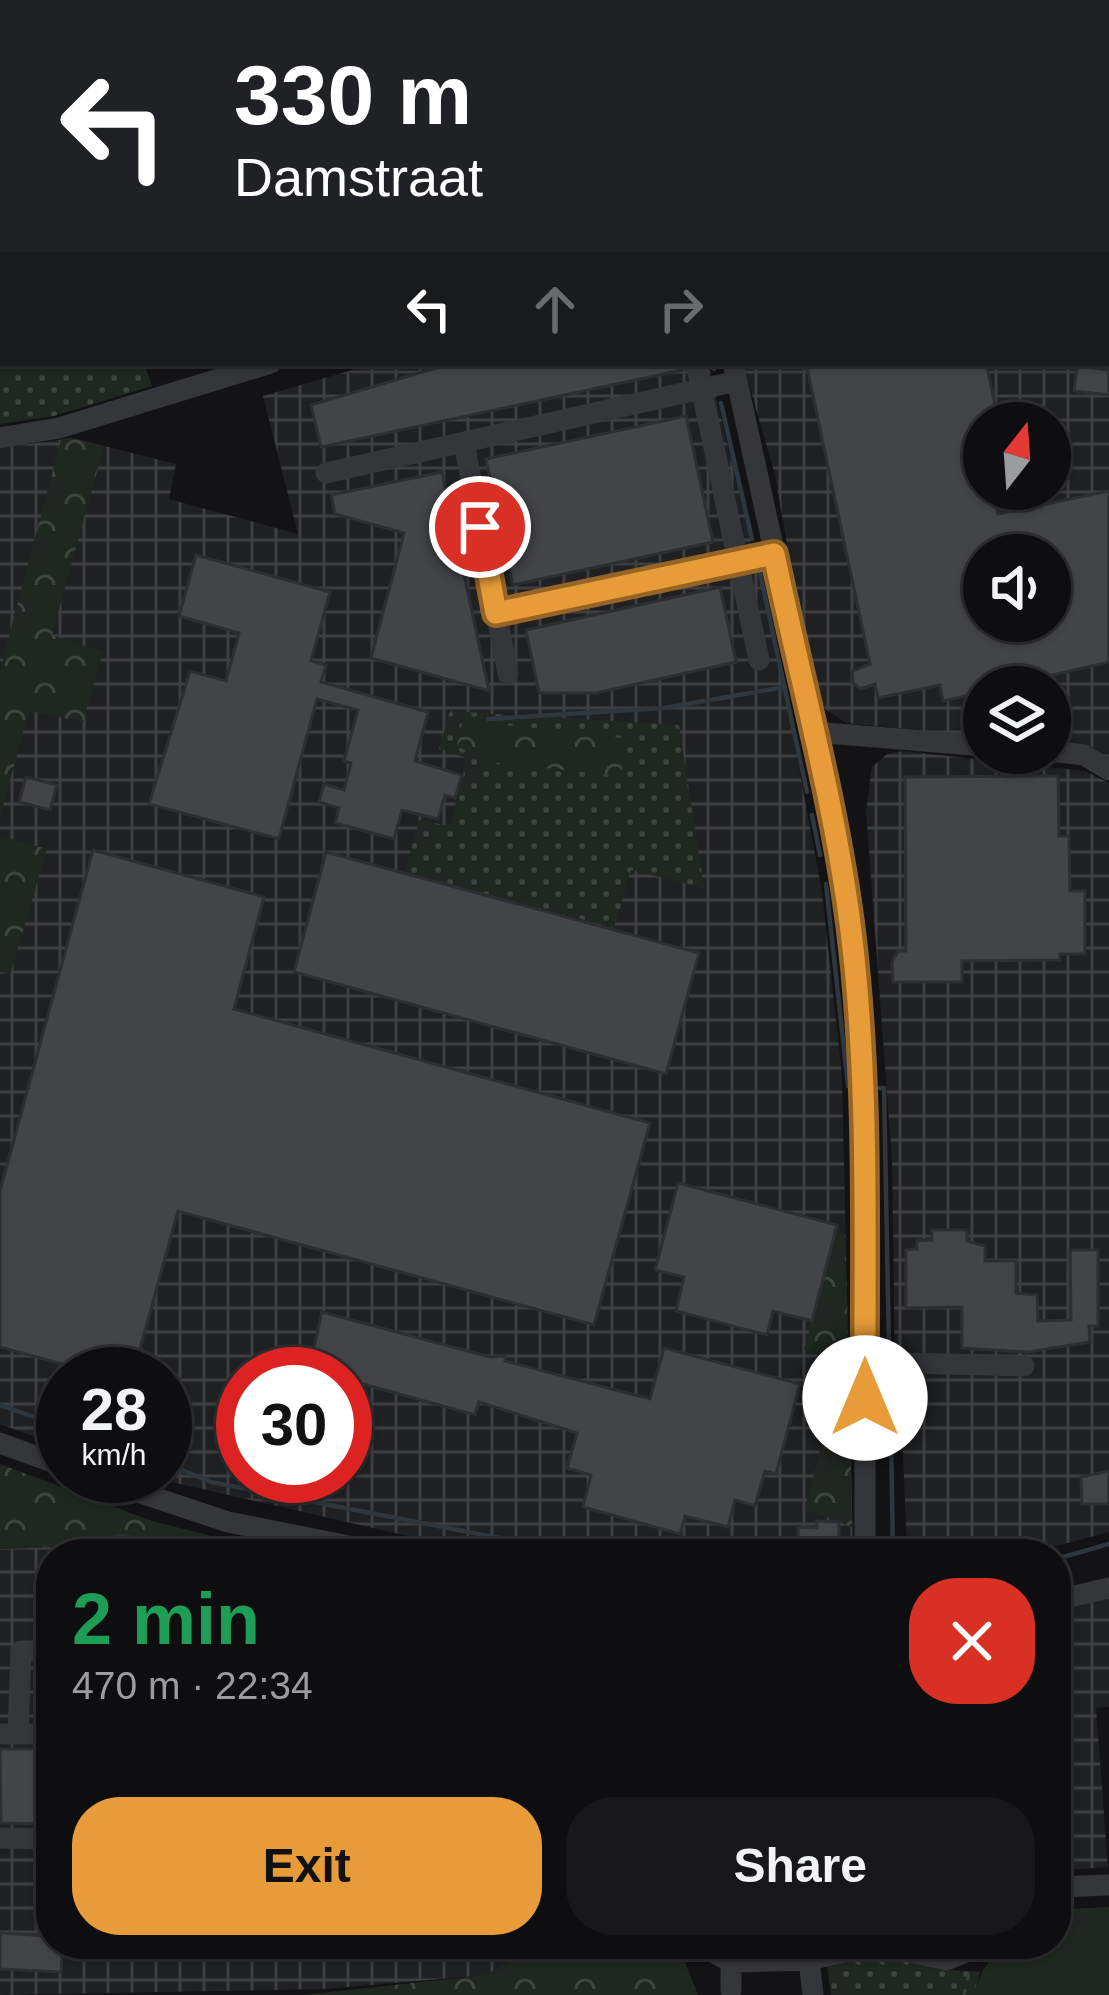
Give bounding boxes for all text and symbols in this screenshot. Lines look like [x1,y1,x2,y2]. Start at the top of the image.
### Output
icon: left [36,48,192,204]
text: 330 m [234,48,472,142]
text: Damstraat [234,147,483,207]
icon: left [396,276,462,342]
icon: ahead [522,276,588,342]
icon: right [648,276,714,342]
north arrow [963,402,1071,510]
map controls [963,402,1071,774]
pin [429,476,531,578]
icon: arrive [447,494,513,560]
button: sound [963,534,1071,642]
button: layers [963,666,1071,774]
position arrow [802,1335,928,1461]
speed limit sign: 30 [216,1347,372,1503]
text: 28 [81,1376,147,1443]
text: km/h [81,1438,147,1471]
button: close [909,1578,1035,1704]
text: 2 min [72,1579,260,1659]
text: 470 m · 22:34 [72,1664,313,1707]
button: Exit [72,1797,542,1935]
button: Share [566,1797,1035,1935]

